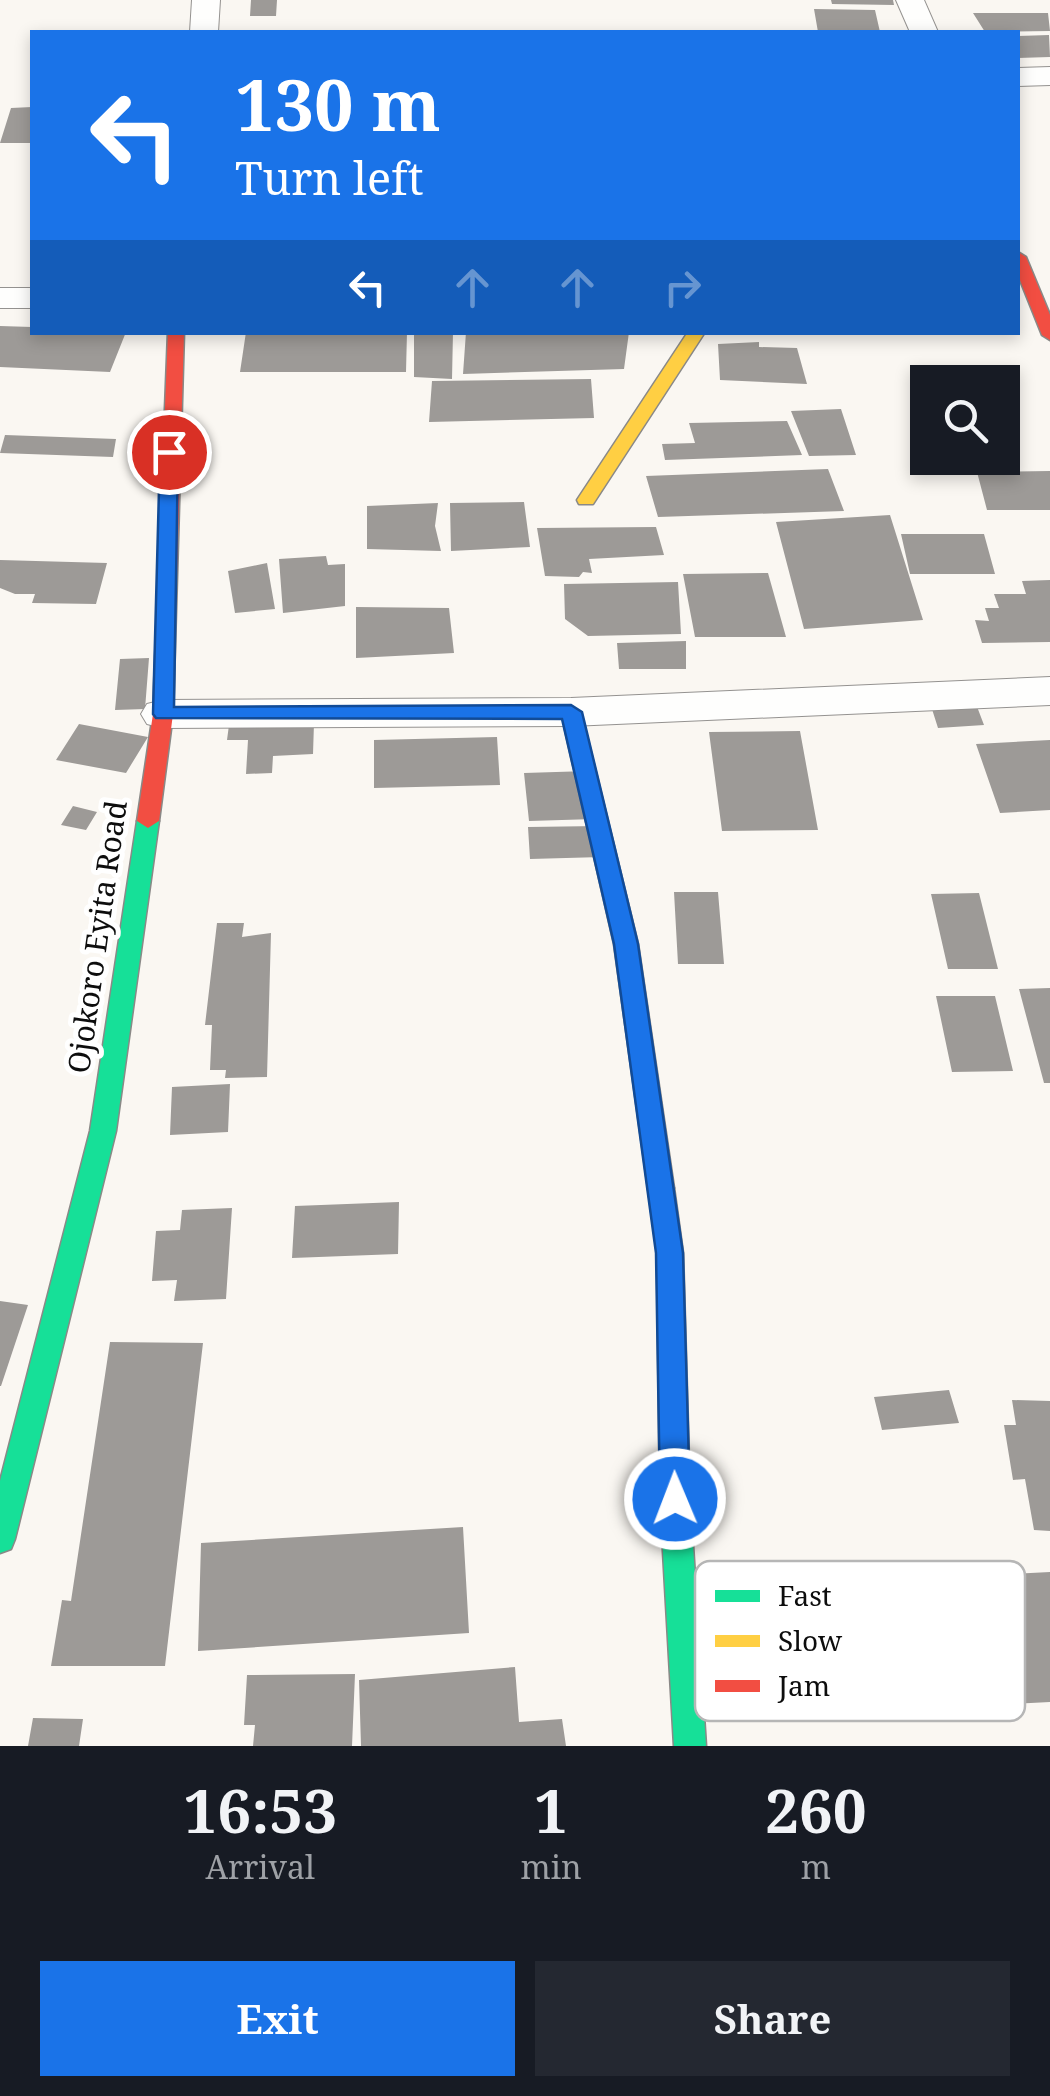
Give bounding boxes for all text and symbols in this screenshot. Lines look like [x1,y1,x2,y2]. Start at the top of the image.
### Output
text: 130 m [235,56,441,152]
icon: left [70,70,200,200]
text: Turn left [235,147,424,208]
icon: left [340,260,395,315]
icon: ahead [445,260,500,315]
icon: ahead [550,260,605,315]
icon: right [655,260,710,315]
map controls [910,365,1020,475]
button: search [910,365,1020,475]
pin [127,410,212,495]
icon: arrive [142,425,197,480]
street label: Ojokoro Eyita Road [57,798,136,1076]
position arrow [623,1447,727,1551]
legend [695,1561,1025,1721]
text: Fast [778,1576,832,1614]
text: Slow [778,1621,843,1659]
text: Jam [777,1666,830,1704]
text: 16:53 [183,1769,337,1851]
text: 1 [534,1769,568,1851]
text: 260 [765,1769,867,1851]
text: Arrival [206,1845,315,1888]
text: min [521,1845,582,1888]
text: m [801,1845,831,1888]
button: Exit [40,1961,515,2076]
button: Share [535,1961,1010,2076]

